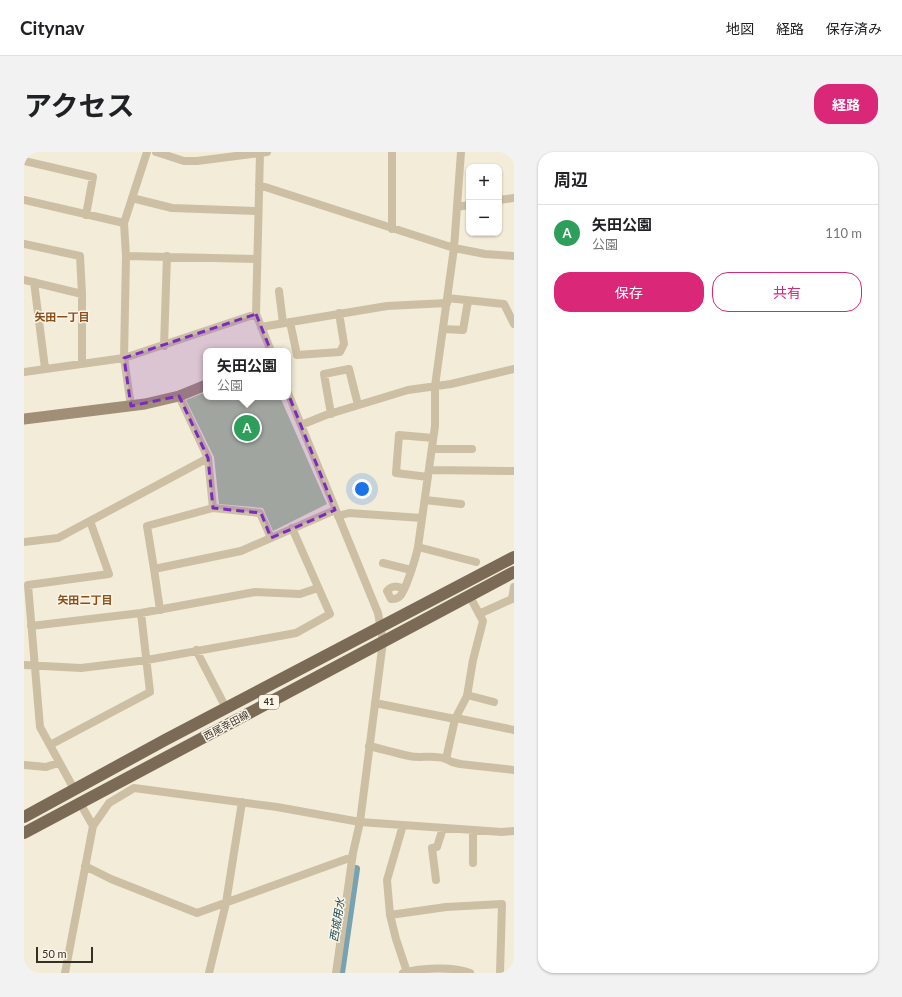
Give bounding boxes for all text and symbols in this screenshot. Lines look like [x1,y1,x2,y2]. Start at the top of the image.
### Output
text: Citynav [20,16,85,39]
text: 地図 [726,20,754,37]
text: 経路 [776,20,804,37]
text: 保存済み [826,20,882,37]
button: 経路 [814,84,878,124]
text: アクセス [24,88,135,122]
map controls [466,164,502,236]
button: + [466,164,502,200]
text: 周辺 [554,169,588,190]
button: − [466,200,502,236]
text: 矢田公園 [592,215,652,233]
text: A [562,225,572,241]
text: 110 m [825,225,862,241]
text: 公園 [592,236,618,252]
button: 保存 [554,272,704,312]
button: 共有 [712,272,862,312]
district label: 矢田一丁目 [35,310,90,323]
popup [203,348,291,400]
text: 矢田公園 [217,356,277,374]
text: 公園 [217,377,243,393]
pin: A [234,413,260,443]
your location [352,479,372,499]
district label: 矢田二丁目 [58,593,113,606]
road number: 41 [259,695,279,709]
street label: 西尾幸田線 [201,708,251,742]
water label: 西城用水 [327,896,347,943]
scale bar [36,945,93,964]
text: 50 m [42,947,67,960]

